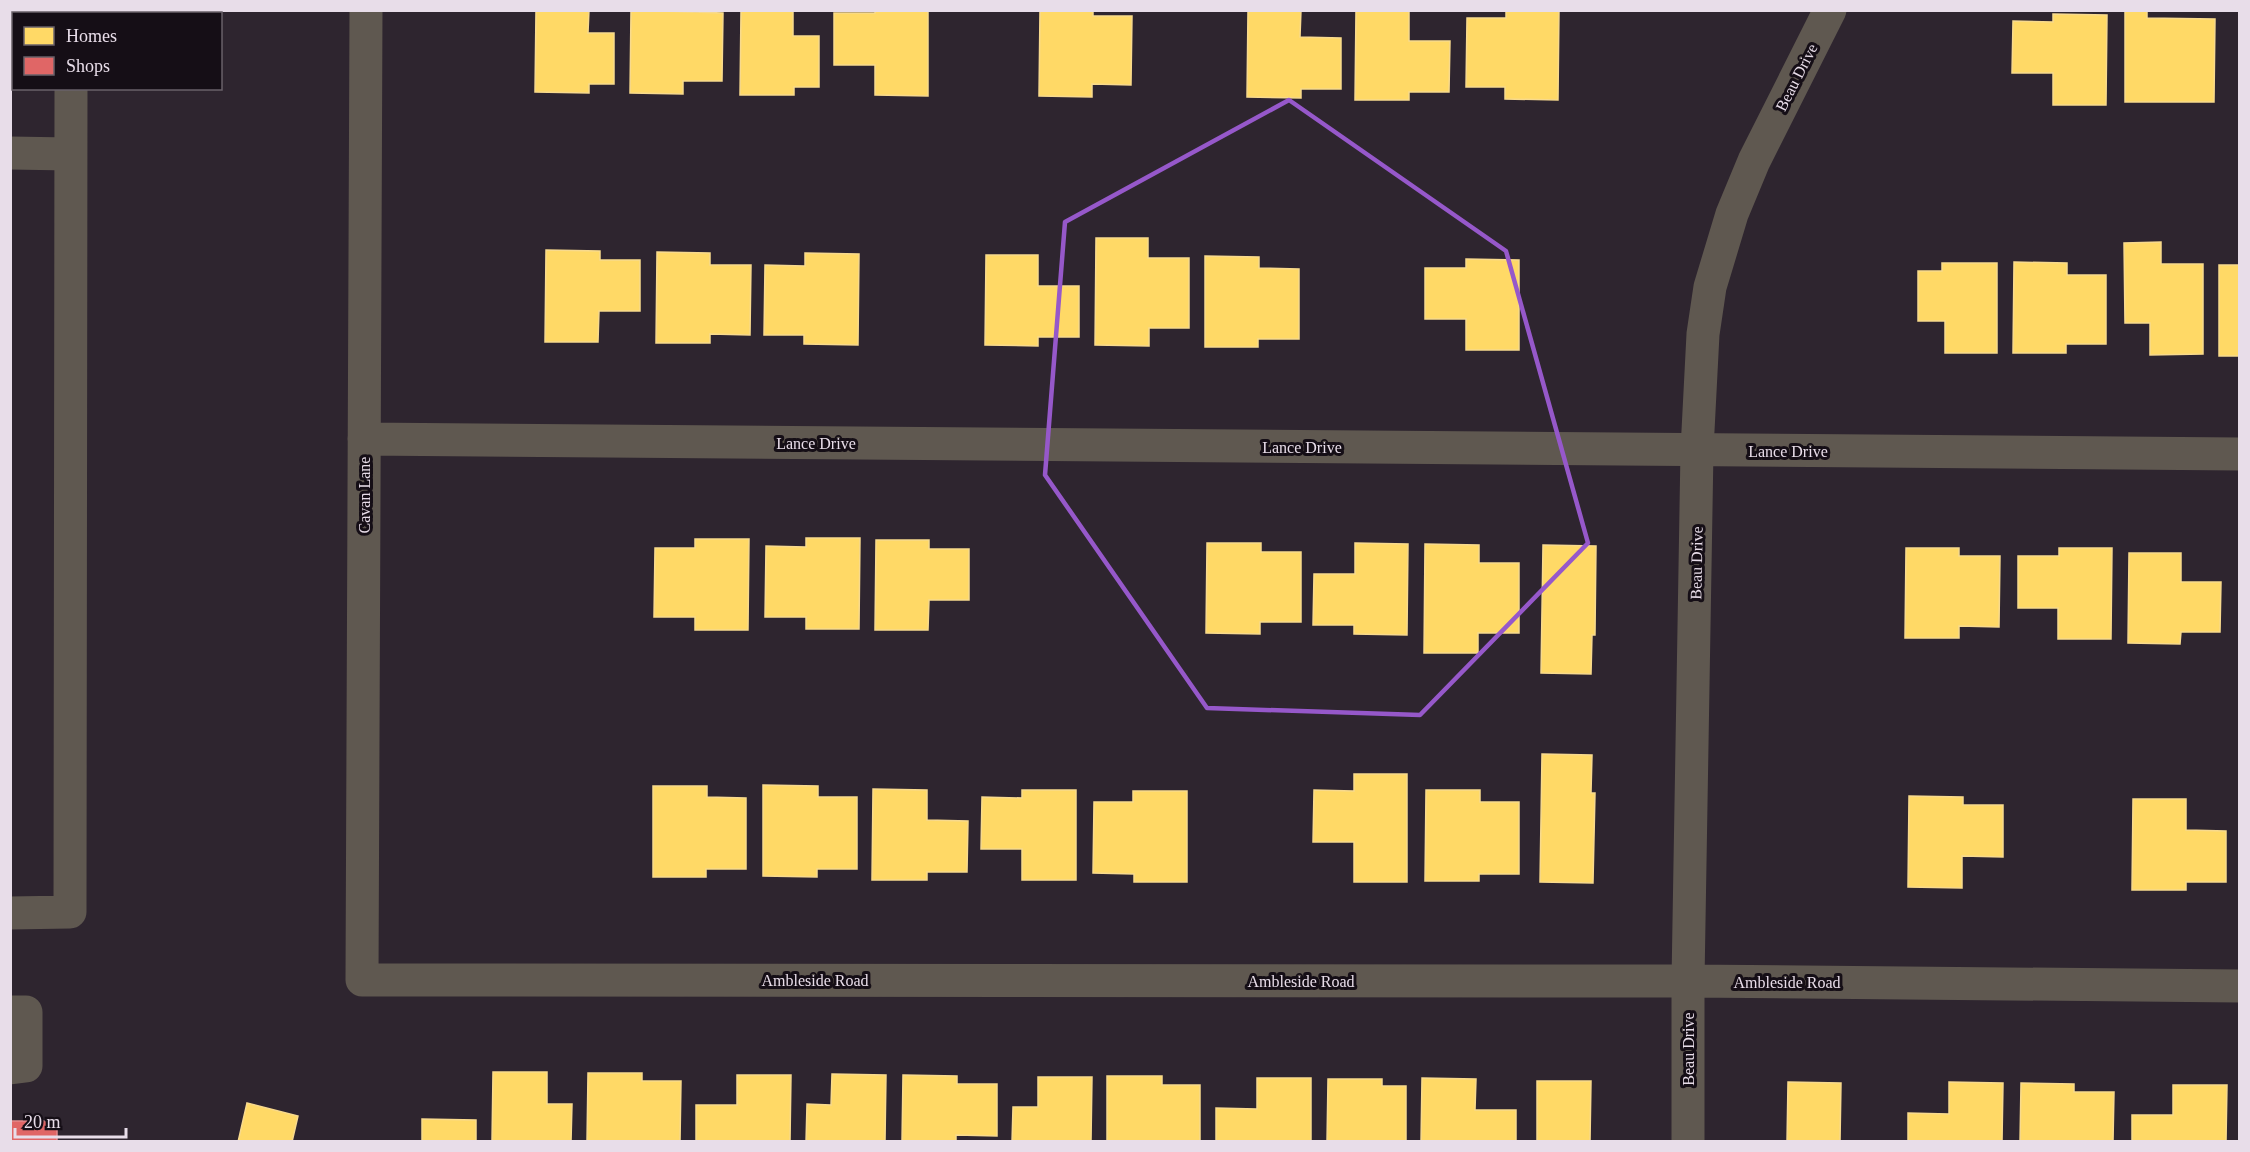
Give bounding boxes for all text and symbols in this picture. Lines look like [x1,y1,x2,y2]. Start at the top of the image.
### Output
legend [12,12,222,90]
text: Homes [66,26,117,46]
street label: Beau Drive [1772,41,1821,114]
text: Shops [66,56,110,76]
street label: Lance Drive [776,435,856,452]
street label: Lance Drive [1262,439,1342,456]
street label: Lance Drive [1748,443,1828,460]
street label: Cavan Lane [356,457,373,533]
street label: Beau Drive [1687,526,1706,600]
street label: Ambleside Road [761,972,869,989]
street label: Ambleside Road [1247,973,1355,990]
street label: Ambleside Road [1733,974,1841,991]
street label: Beau Drive [1680,1012,1697,1086]
scale bar [15,1101,126,1139]
text: 20 m [24,1112,61,1132]

